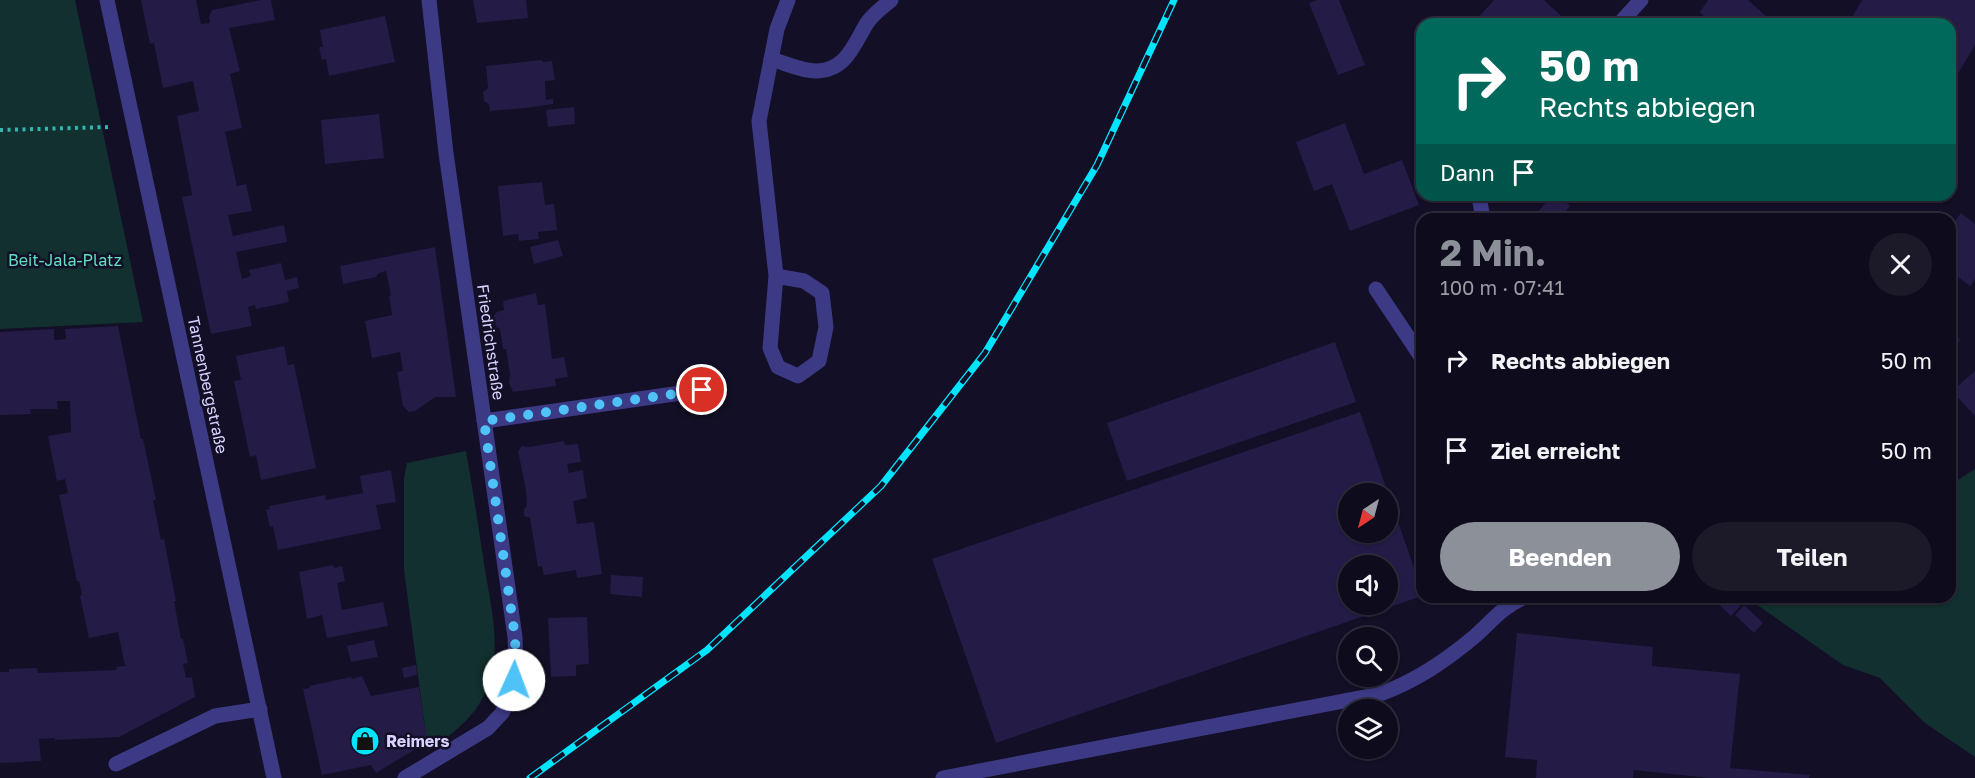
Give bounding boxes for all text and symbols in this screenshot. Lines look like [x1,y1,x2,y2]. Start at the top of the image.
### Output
text: 50 m [1539,40,1639,90]
icon: right [1440,42,1518,120]
text: Rechts abbiegen [1539,91,1756,123]
icon: arrive [1507,156,1540,189]
text: Dann [1440,159,1495,186]
text: 2 Min. [1440,231,1546,274]
button: close [1869,233,1932,296]
park label: Beit-Jala-Platz [8,250,122,270]
text: 100 m · 07:41 [1440,275,1564,299]
street label: Friedrichstraße [473,283,509,401]
street label: Tannenbergstraße [184,314,232,456]
icon: right [1440,344,1473,377]
text: Rechts abbiegen [1491,347,1670,374]
text: 50 m [1881,347,1932,374]
pin [676,364,727,415]
icon: arrive [685,373,718,406]
icon: arrive [1440,434,1473,467]
text: Ziel erreicht [1491,437,1620,464]
text: 50 m [1881,437,1932,464]
north arrow [1338,483,1398,543]
map controls [1338,483,1398,759]
button: Beenden [1440,522,1680,591]
button: Teilen [1692,522,1932,591]
button: sound [1338,555,1398,615]
button: search [1338,627,1398,687]
position arrow [482,648,546,712]
button: layers [1338,699,1398,759]
shop icon: Reimers [349,725,381,757]
place label: Reimers [386,731,449,751]

